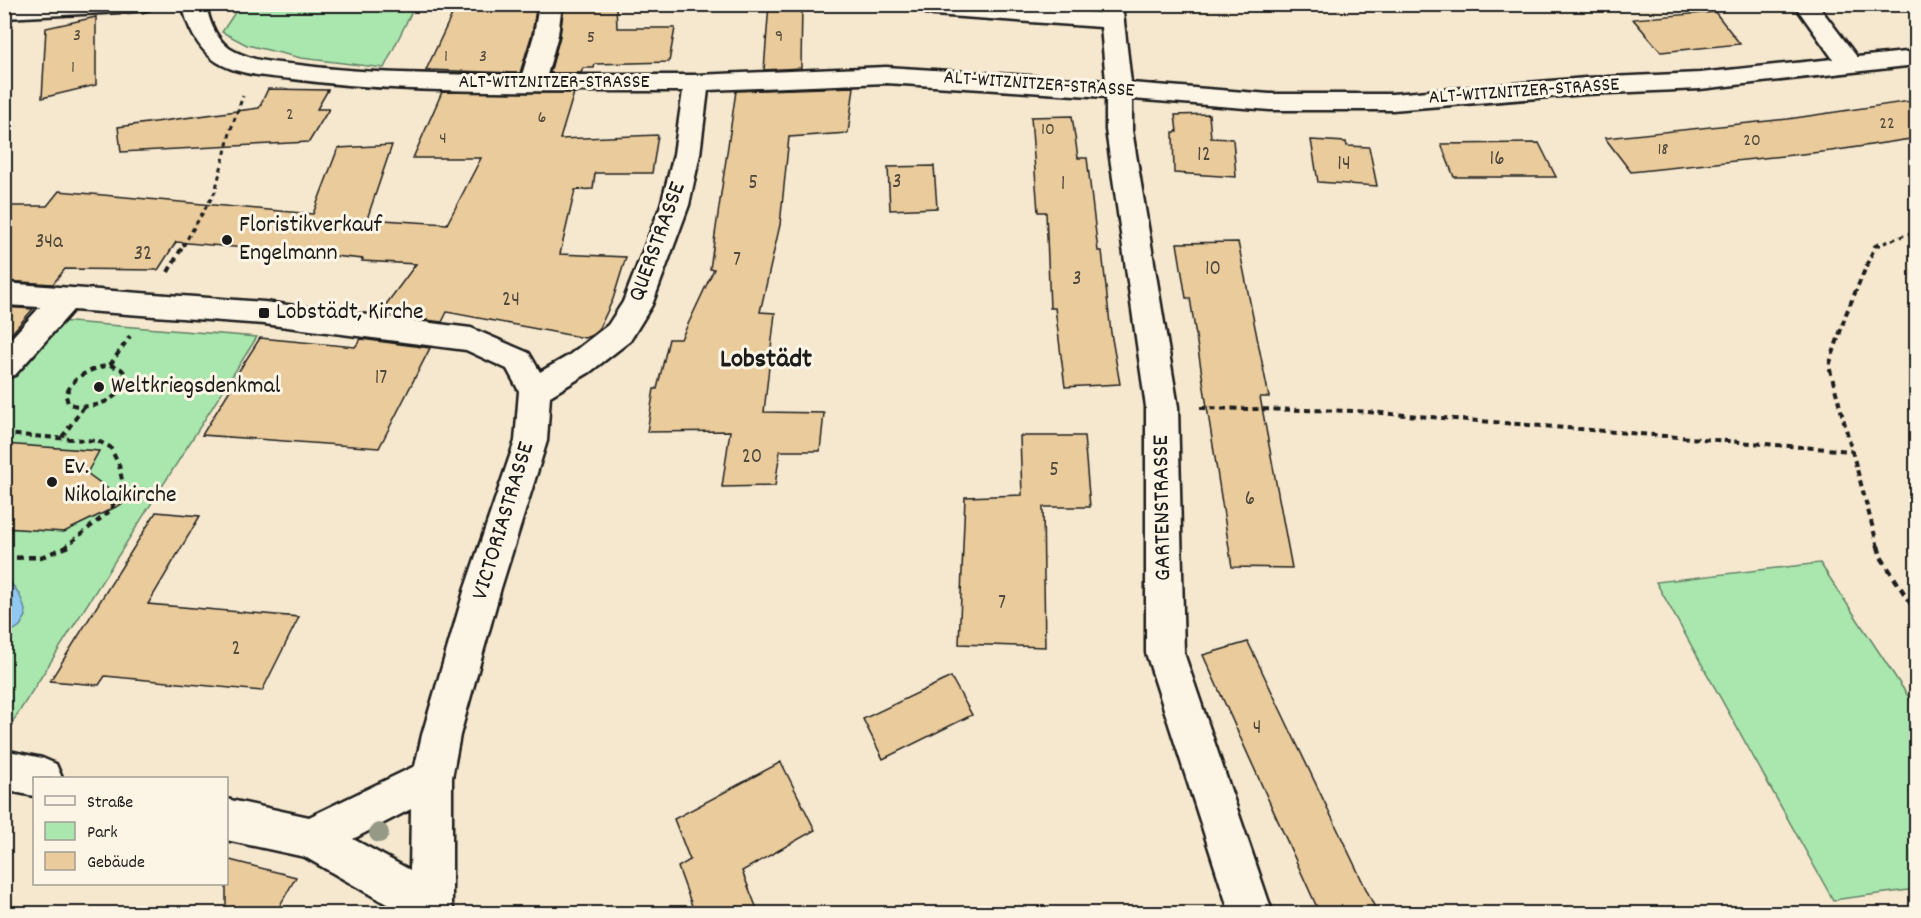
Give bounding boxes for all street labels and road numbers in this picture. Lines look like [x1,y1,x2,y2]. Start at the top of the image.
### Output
street label: ALT-WITZNITZER-STRASSE [943,64,1135,106]
street label: ALT-WITZNITZER-STRASSE [458,69,650,97]
street label: ALT-WITZNITZER-STRASSE [1428,71,1620,113]
street label: QUERSTRASSE [621,177,695,307]
street label: GARTENSTRASSE [1145,434,1181,581]
street label: VICTORIASTRASSE [464,438,544,604]

